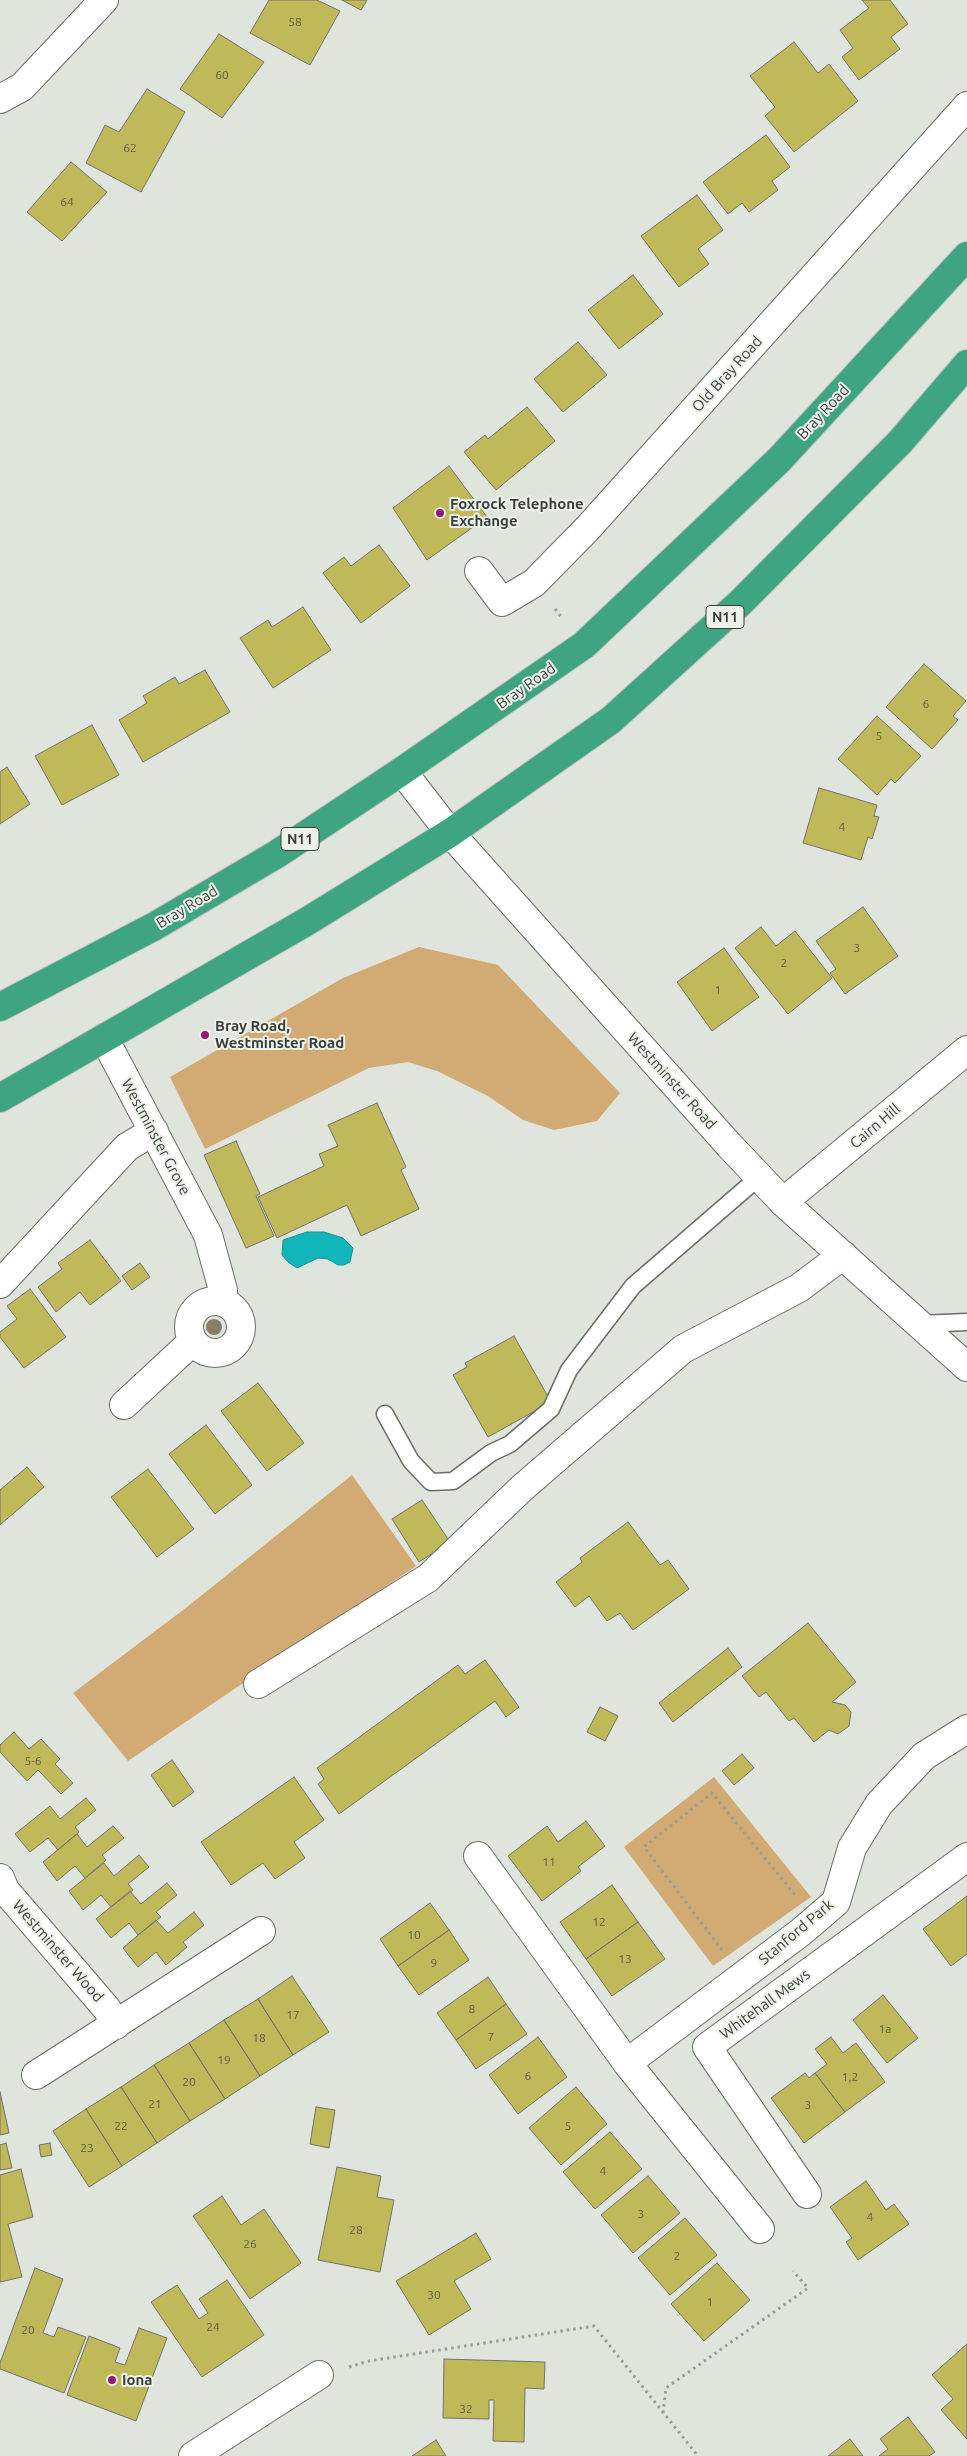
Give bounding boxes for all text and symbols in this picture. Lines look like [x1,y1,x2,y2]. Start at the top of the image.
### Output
house number: 58 [288,15,302,29]
house number: 60 [215,68,229,82]
house number: 62 [123,141,137,155]
house number: 64 [60,195,74,209]
street label: Old Bray Road [688,332,766,416]
street label: Bray Road [793,381,853,443]
place label: Foxrock Telephone Exchange [450,495,584,530]
marker: Foxrock Telephone Exchange [434,507,446,519]
road number: N11 [706,606,744,628]
street label: Bray Road [493,659,559,713]
house number: 6 [923,697,929,711]
house number: 5 [876,729,882,743]
house number: 4 [839,820,845,834]
road number: N11 [281,828,319,851]
street label: Bray Road [153,882,221,932]
house number: 3 [854,941,860,955]
house number: 2 [781,956,787,970]
house number: 1 [715,983,721,997]
place label: Bray Road, Westminster Road [215,1017,344,1052]
marker: Bray Road, Westminster Road [199,1029,211,1041]
street label: Westminster Road [624,1029,720,1133]
street label: Westminster Grove [118,1076,194,1198]
street label: Cairn Hill [846,1100,904,1152]
house number: 5-6 [24,1754,42,1768]
house number: 11 [542,1855,556,1869]
street label: Stanford Park [755,1895,837,1969]
street label: Westminster Wood [9,1896,107,2006]
house number: 12 [592,1915,606,1929]
house number: 10 [407,1928,421,1942]
house number: 13 [618,1952,632,1966]
house number: 9 [431,1956,437,1970]
street label: Whitehall Mews [716,1965,814,2043]
house number: 8 [469,2002,475,2016]
house number: 17 [286,2008,300,2022]
house number: 1a [879,2022,891,2036]
house number: 7 [488,2030,494,2044]
house number: 18 [252,2031,266,2045]
house number: 19 [217,2053,231,2067]
house number: 6 [525,2069,531,2083]
house number: 1,2 [842,2070,858,2084]
house number: 20 [182,2075,196,2089]
house number: 21 [148,2097,162,2111]
house number: 3 [805,2098,811,2112]
house number: 22 [114,2119,128,2133]
house number: 5 [565,2119,571,2133]
house number: 23 [80,2141,94,2155]
house number: 4 [600,2164,606,2178]
house number: 3 [638,2207,644,2221]
house number: 4 [867,2210,873,2224]
house number: 28 [349,2223,363,2237]
house number: 26 [243,2237,257,2251]
house number: 2 [674,2249,680,2263]
house number: 30 [427,2288,441,2302]
house number: 1 [707,2295,713,2309]
house number: 24 [206,2320,220,2334]
house number: 20 [21,2323,35,2337]
place label: Iona [122,2371,152,2389]
marker: Iona [106,2374,118,2386]
house number: 32 [459,2402,473,2416]

